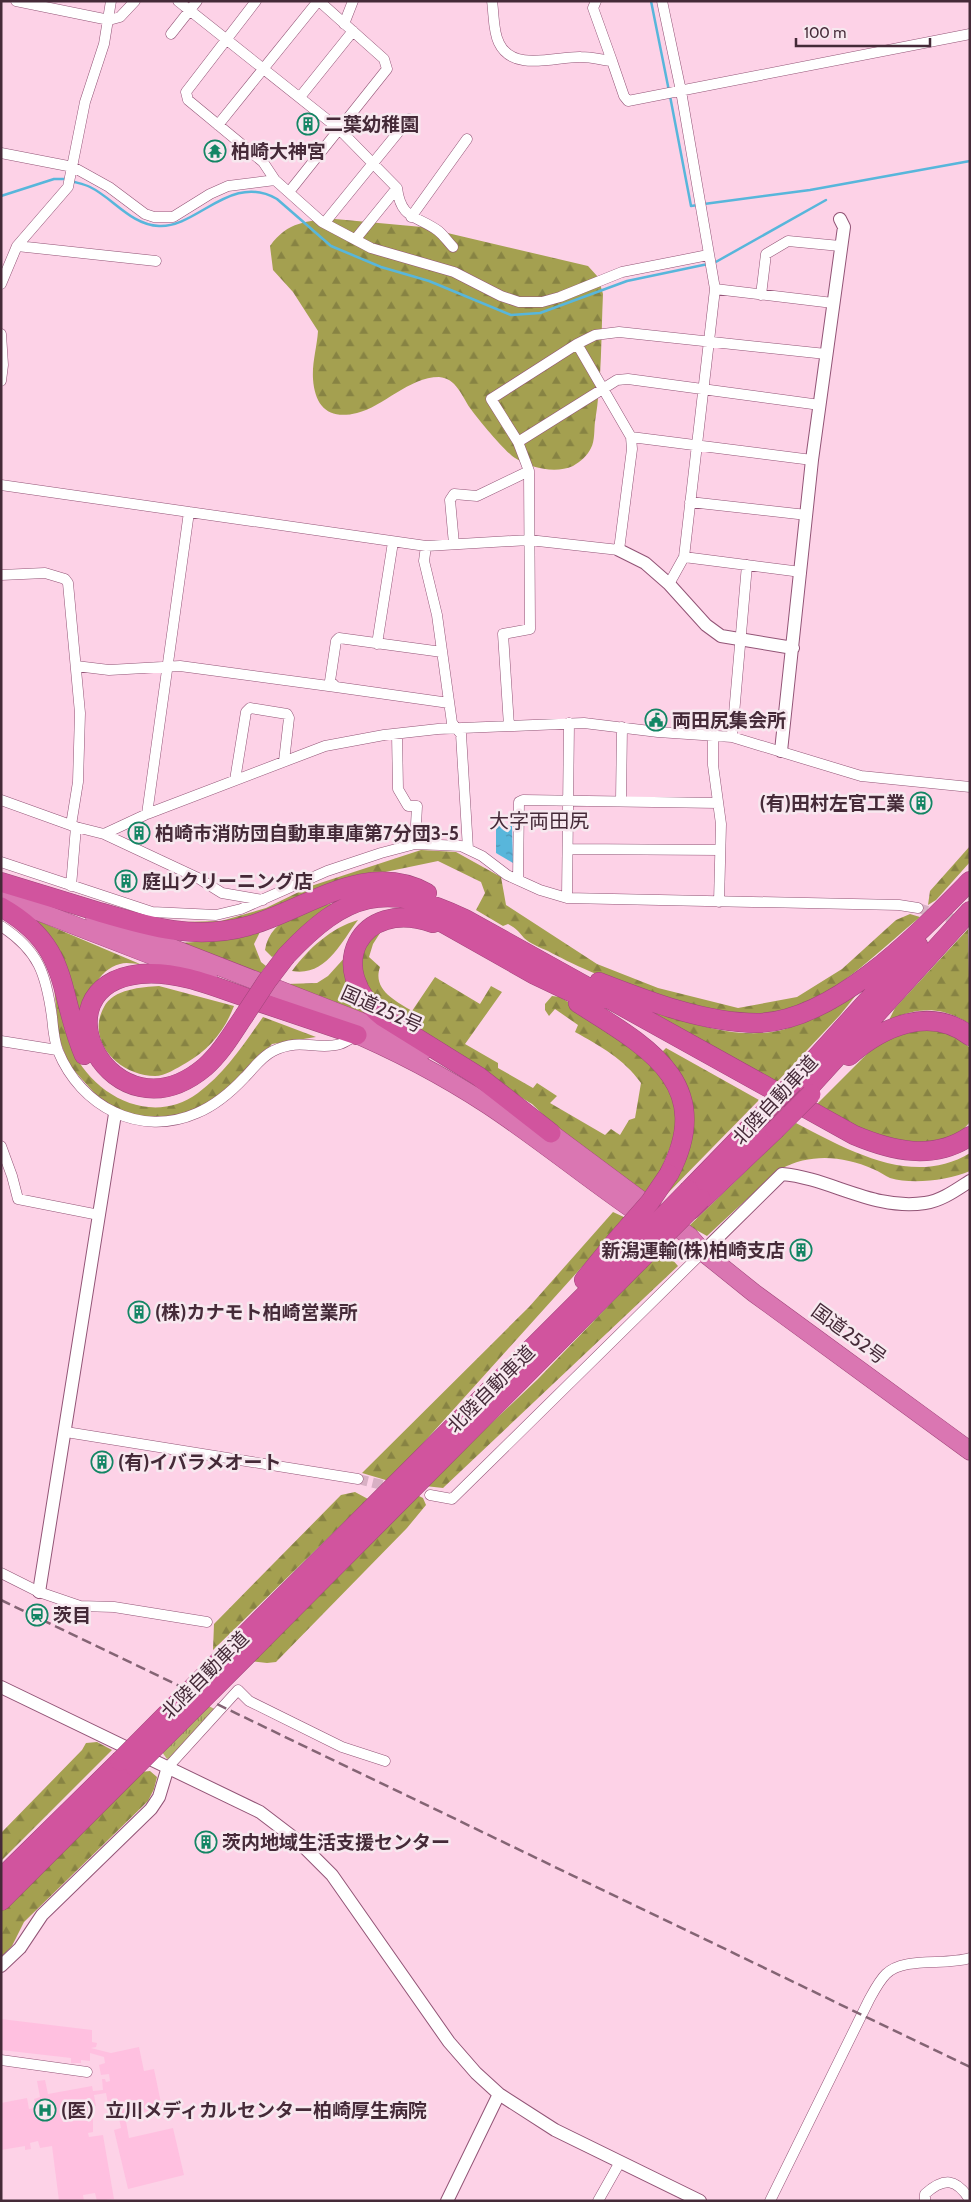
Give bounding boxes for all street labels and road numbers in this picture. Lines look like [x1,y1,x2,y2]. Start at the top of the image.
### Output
street label: 国道252号 [337,981,427,1037]
street label: 北陸自動車道 [728,1050,822,1150]
street label: 国道252号 [807,1299,891,1369]
street label: 北陸自動車道 [443,1341,539,1437]
street label: 北陸自動車道 [157,1627,253,1723]

